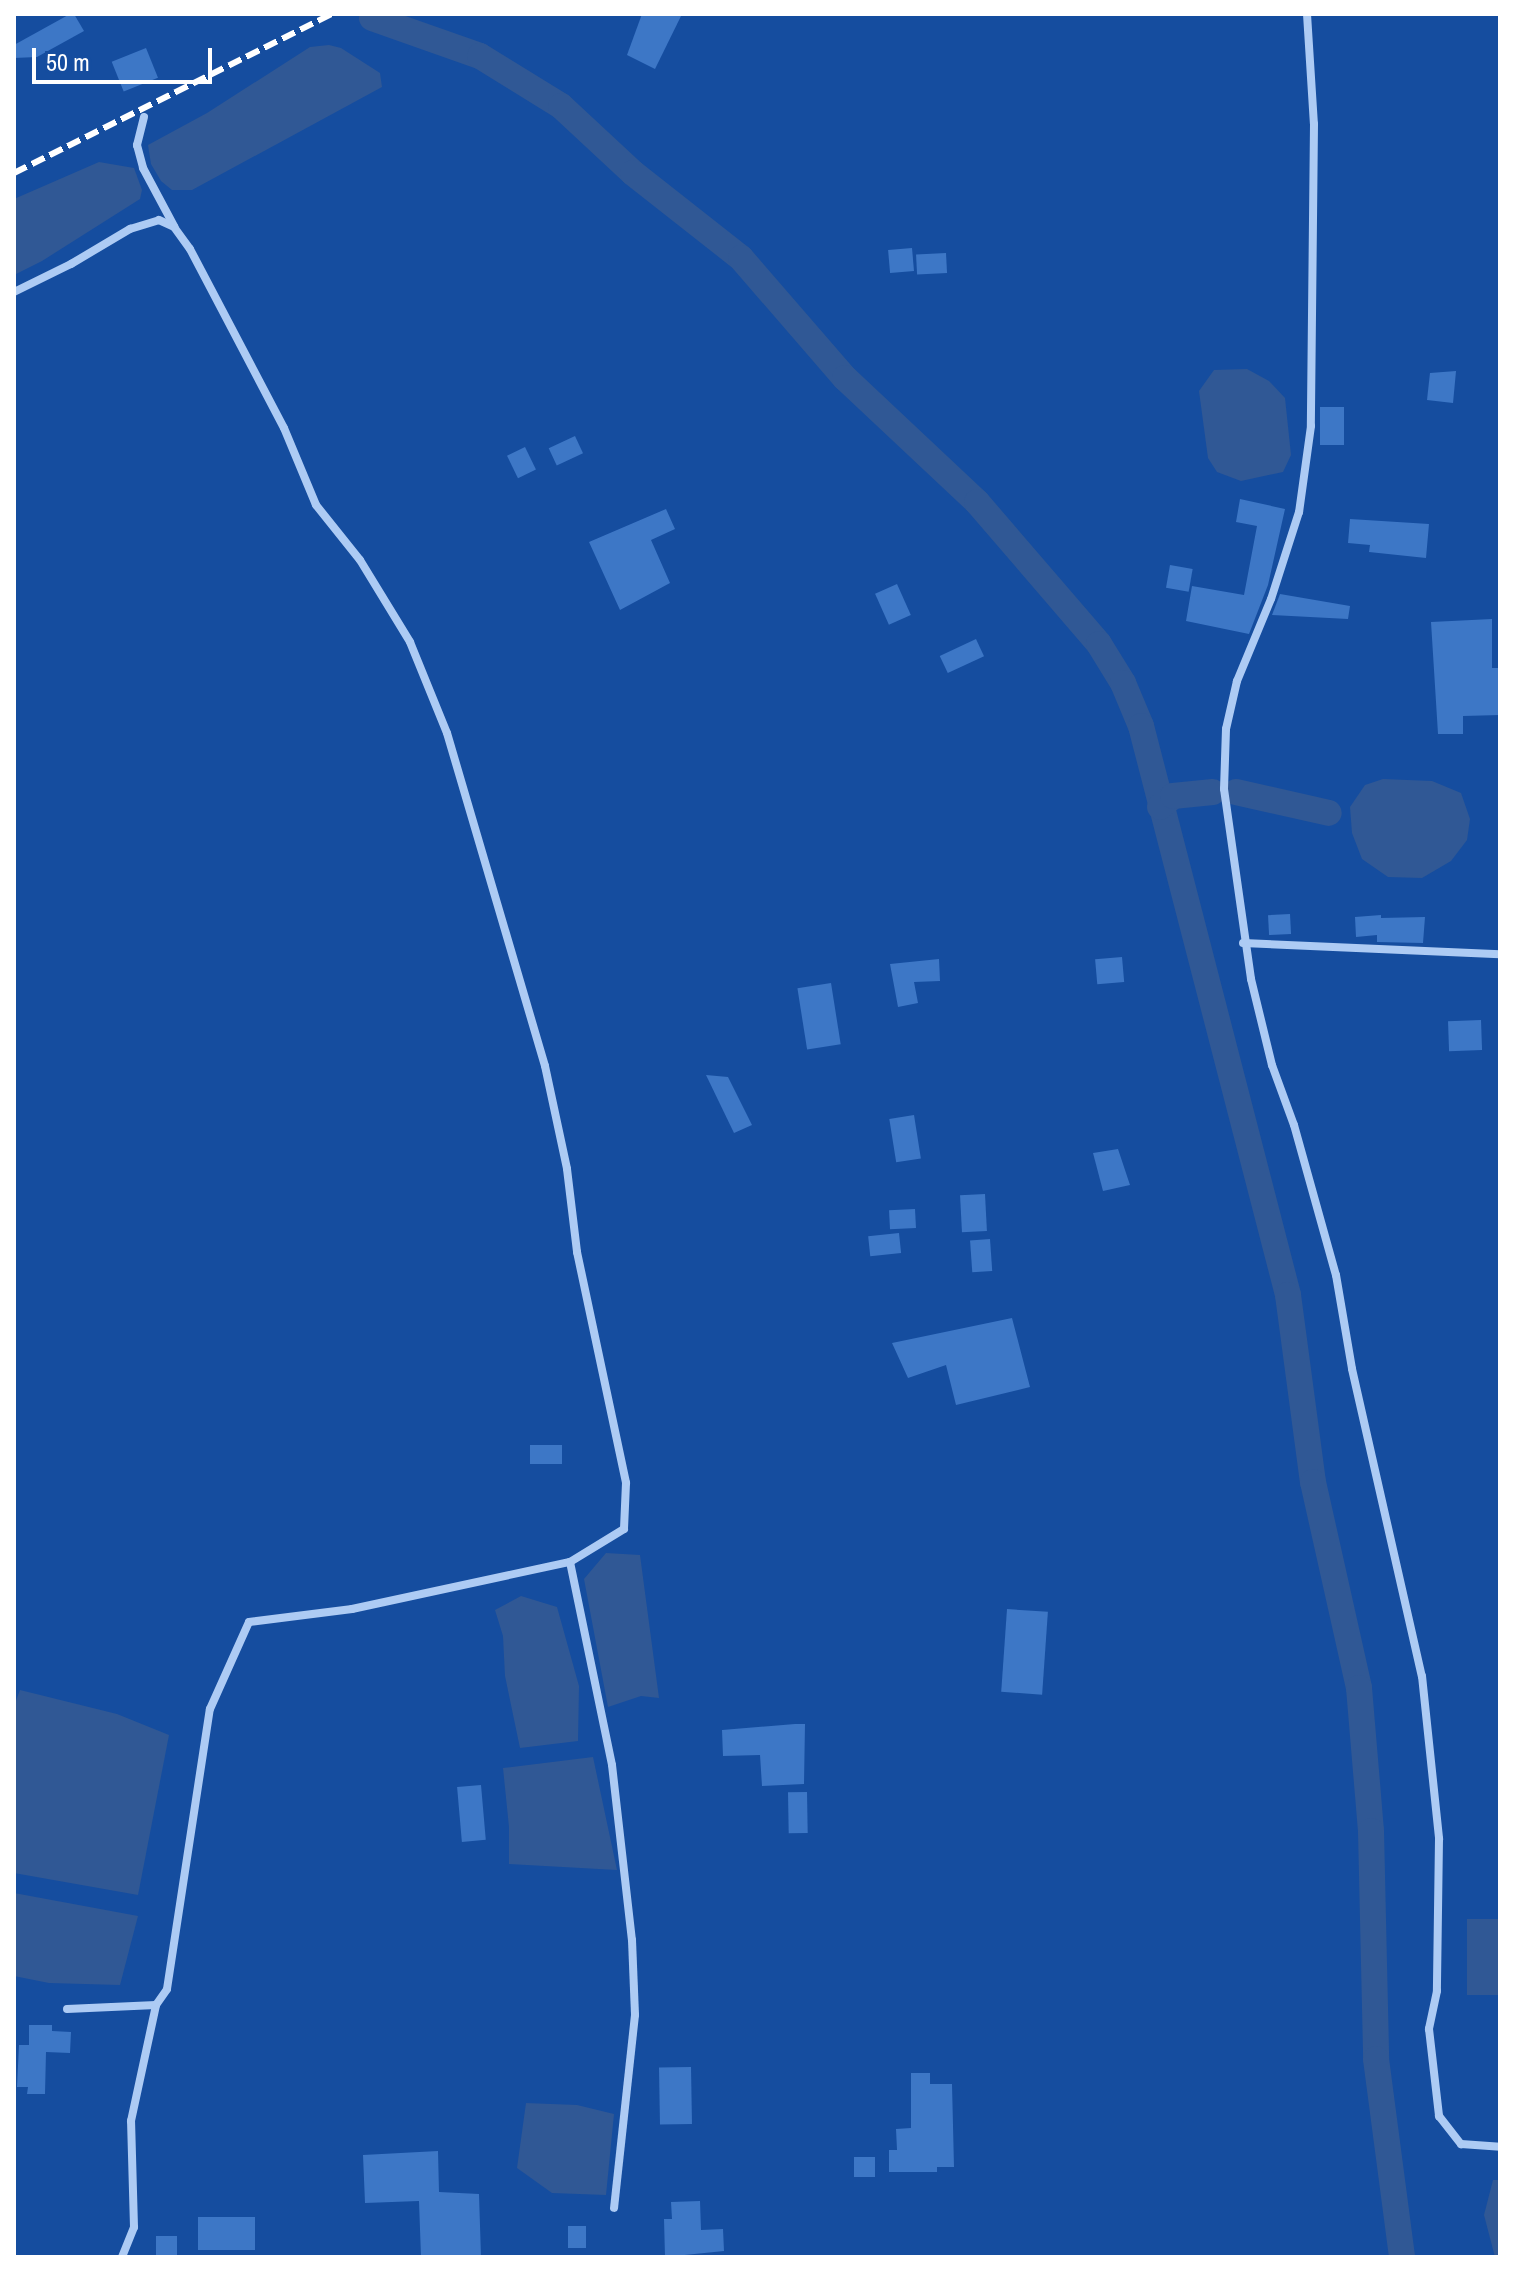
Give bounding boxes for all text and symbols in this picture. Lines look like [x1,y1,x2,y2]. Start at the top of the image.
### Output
scale bar [36,32,216,82]
text: 50 m [46,46,90,78]

